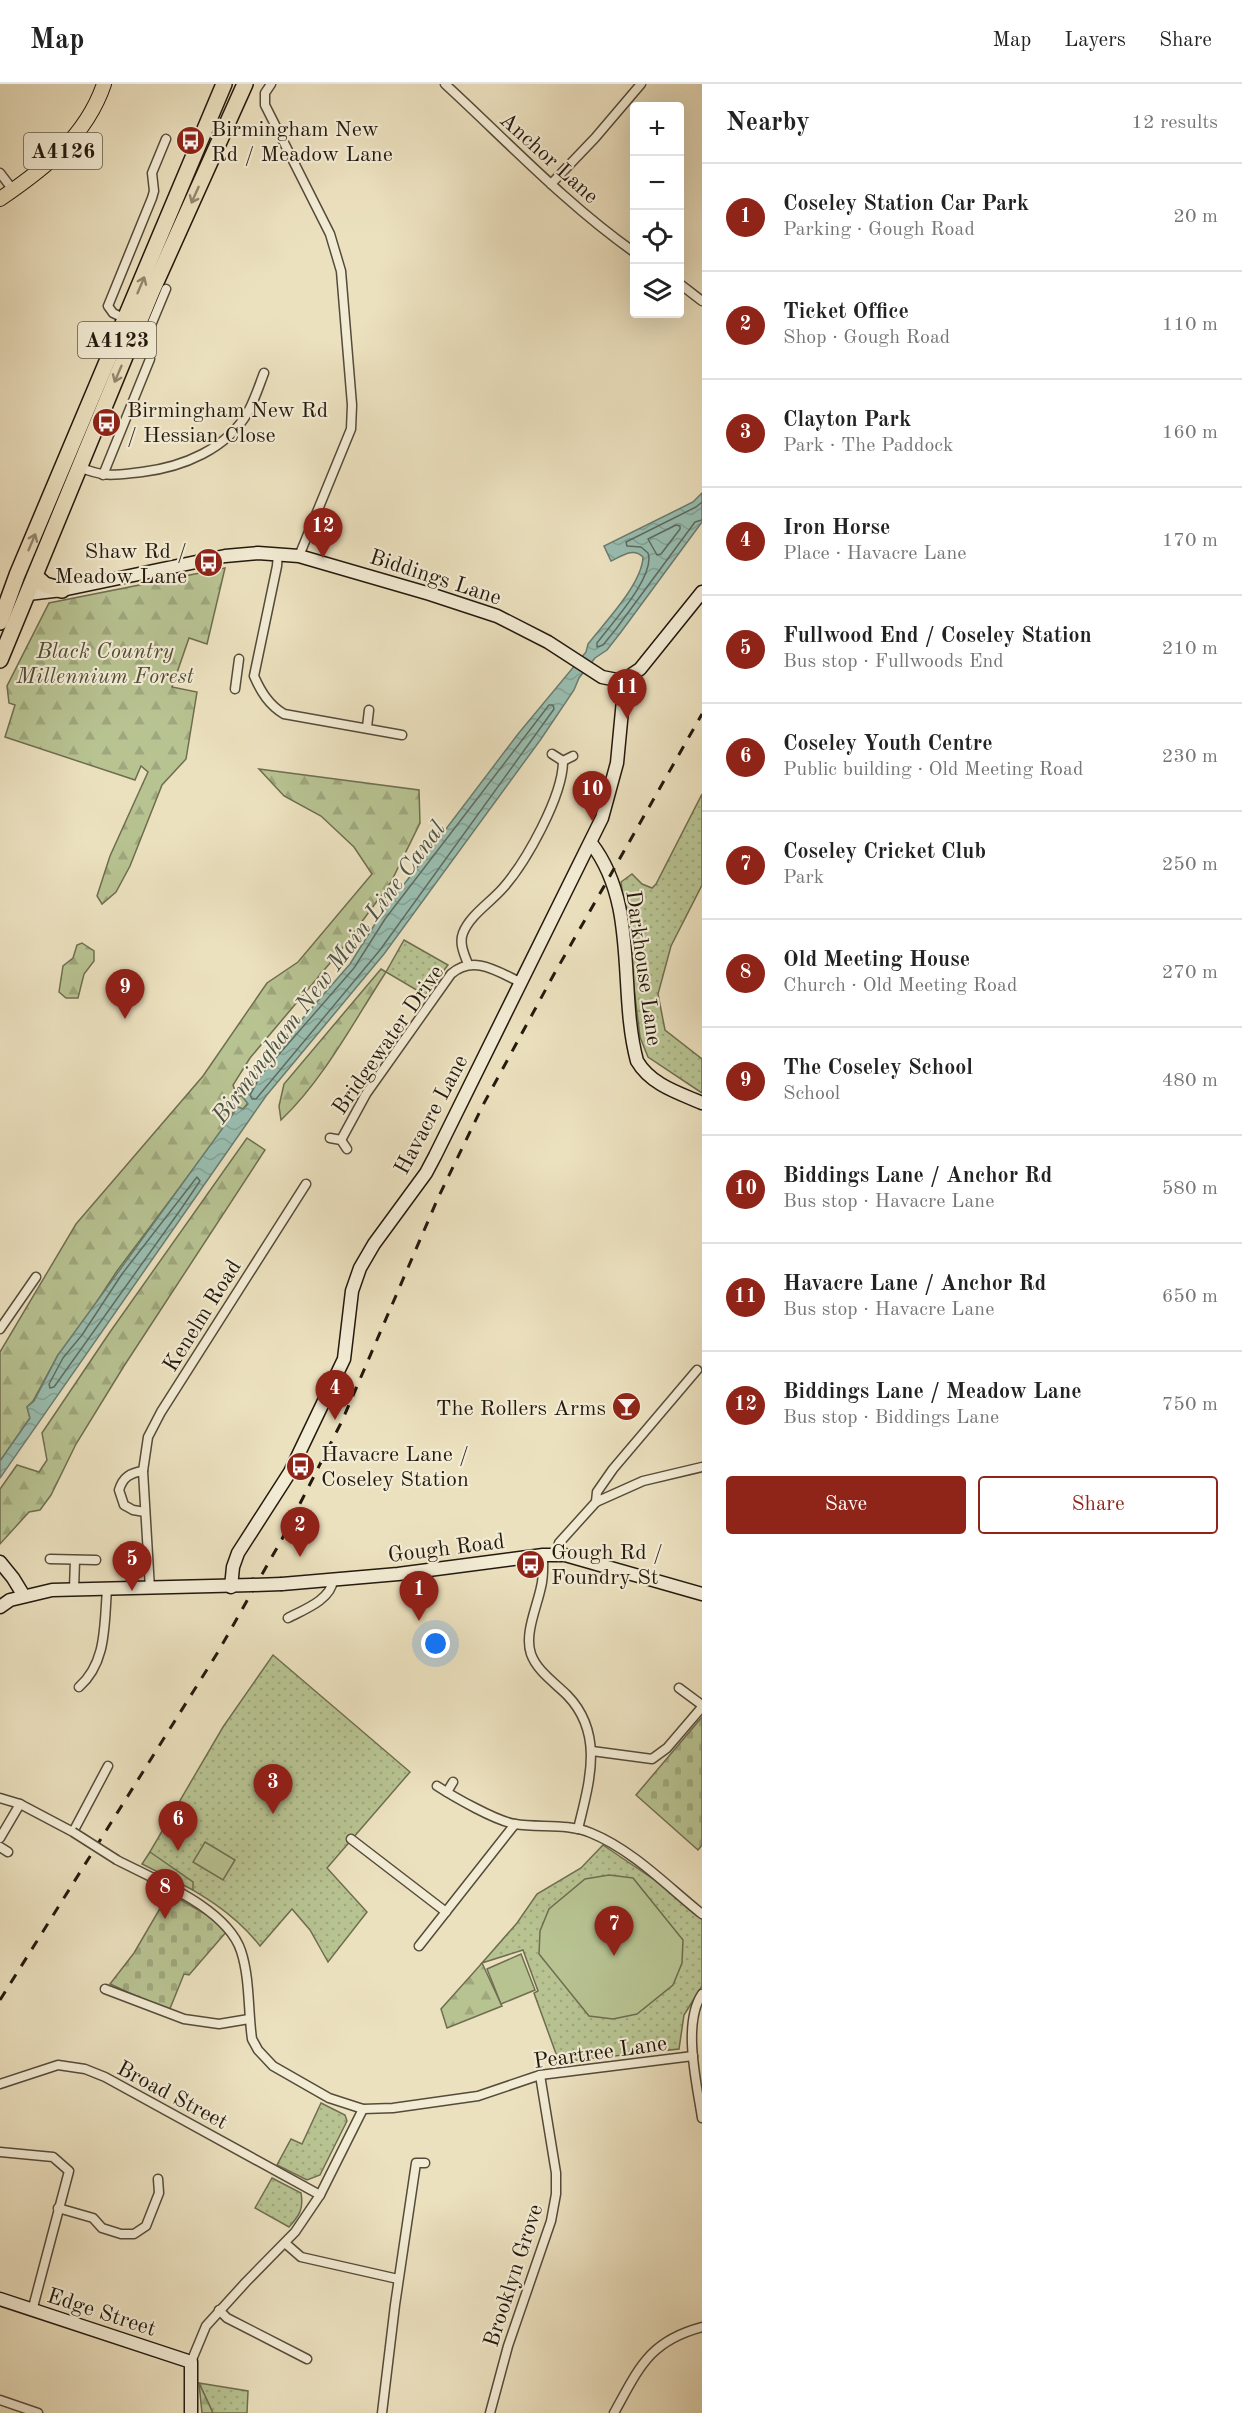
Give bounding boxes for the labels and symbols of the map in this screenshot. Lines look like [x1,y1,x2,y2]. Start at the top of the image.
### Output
street label: Anchor Lane [495,109,602,208]
place label: Birmingham New Rd / Meadow Lane [211,119,393,166]
bus stop icon: Birmingham New Rd / Meadow Lane [174,125,206,157]
road number: A4126 [24,133,102,169]
one-way arrow [189,185,201,203]
one-way arrow [135,277,147,295]
road number: A4123 [78,322,156,358]
one-way arrow [112,364,123,382]
place label: Birmingham New Rd / Hessian Close [127,400,328,447]
bus stop icon: Birmingham New Rd / Hessian Close [90,406,122,438]
pin: 12 [304,508,342,558]
one-way arrow [27,533,38,551]
place label: Shaw Rd / Meadow Lane [55,541,187,588]
street label: Biddings Lane [367,546,504,610]
bus stop icon: Shaw Rd / Meadow Lane [192,547,224,579]
park label: Black Country Millennium Forest [15,641,195,688]
pin: 11 [608,670,646,719]
pin: 10 [572,772,612,821]
water label: Birmingham New Main Line Canal [208,818,451,1130]
street label: Darkhouse Lane [621,889,665,1047]
street label: Bridgewater Drive [329,961,448,1119]
pin: 9 [106,970,144,1019]
street label: Havacre Lane [391,1052,472,1178]
street label: Kenelm Road [160,1256,246,1376]
pin: 4 [316,1370,354,1420]
bar icon: The Rollers Arms [611,1391,643,1423]
place label: The Rollers Arms [436,1398,606,1420]
place label: Havacre Lane / Coseley Station [321,1444,469,1491]
bus stop icon: Havacre Lane / Coseley Station [284,1450,316,1482]
pin: 2 [280,1508,320,1557]
street label: Gough Road [387,1531,506,1567]
pin: 5 [112,1542,152,1591]
place label: Gough Rd / Foundry St [551,1542,663,1589]
bus stop icon: Gough Rd / Foundry St [514,1548,546,1580]
pin: 1 [400,1572,438,1621]
your location [421,1629,450,1658]
pin: 3 [254,1764,292,1814]
pin: 6 [158,1802,198,1851]
pin: 8 [146,1870,184,1919]
pin: 7 [594,1906,634,1956]
street label: Peartree Lane [532,2033,668,2073]
street label: Broad Street [113,2057,231,2134]
street label: Brooklyn Grove [480,2202,547,2350]
street label: Edge Street [44,2285,159,2341]

